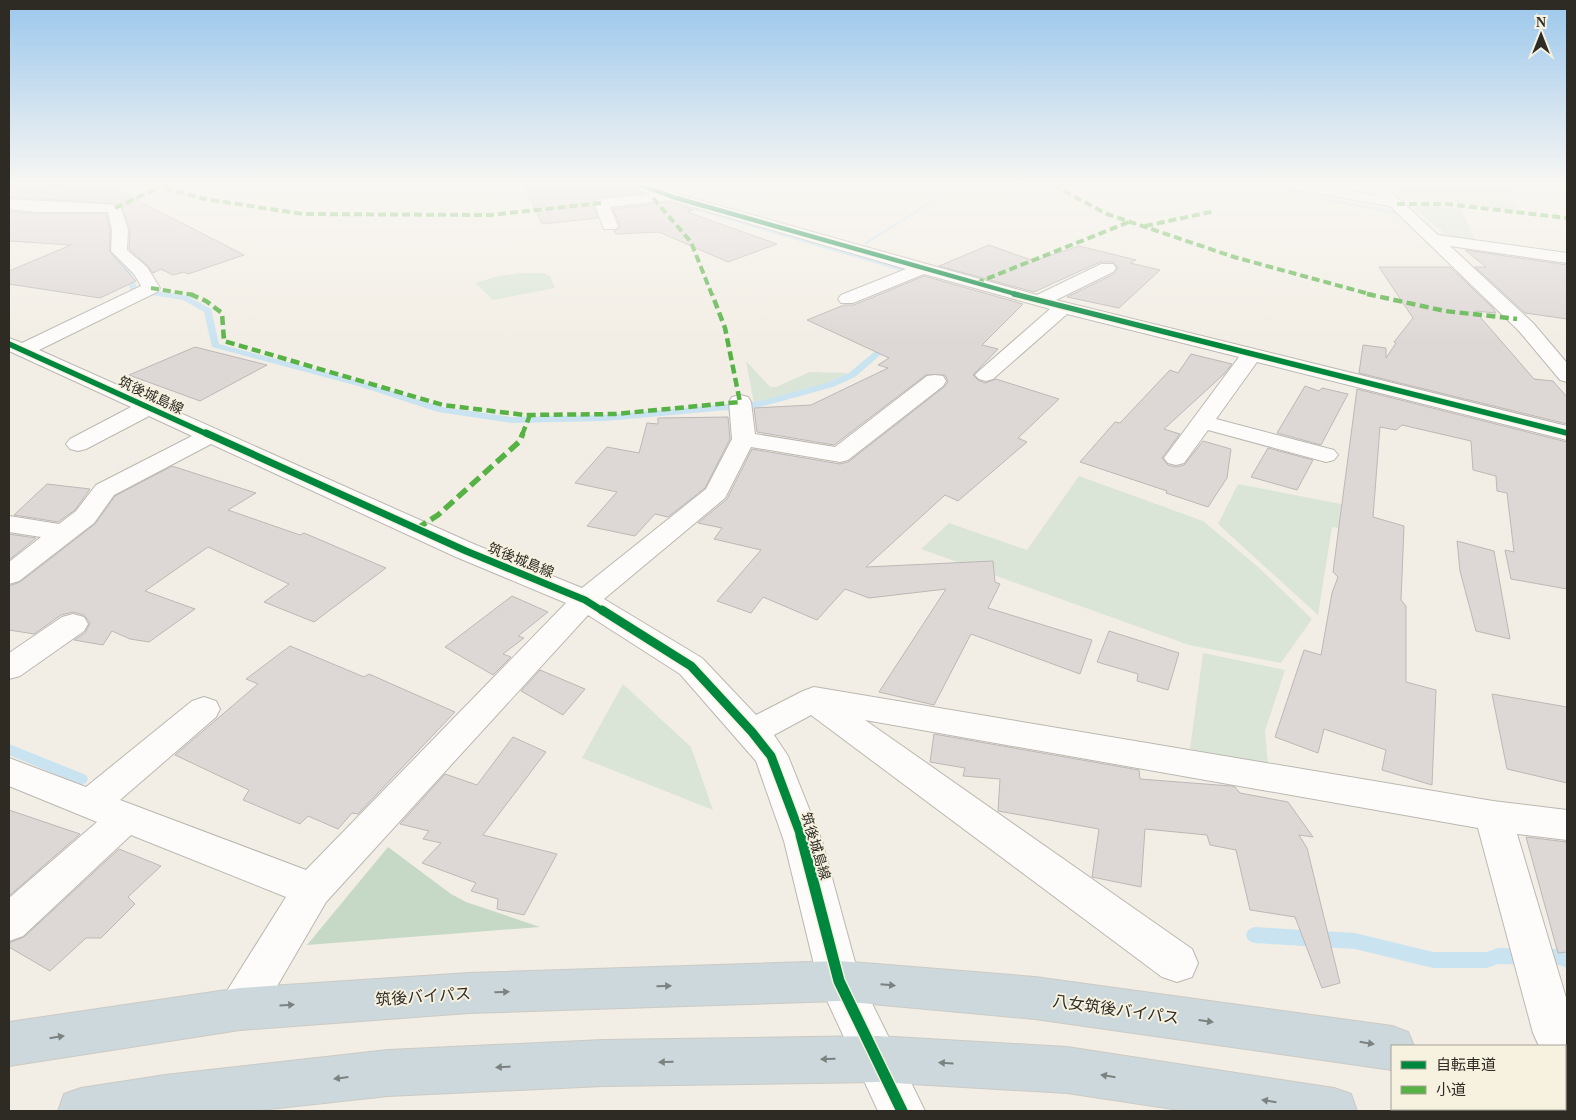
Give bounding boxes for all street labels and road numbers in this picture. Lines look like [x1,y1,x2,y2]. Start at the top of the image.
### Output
street label: 筑後城島線 [116,374,186,417]
street label: 筑後城島線 [486,540,556,581]
street label: 筑後城島線 [798,810,833,882]
street label: 筑後バイパス [375,985,471,1008]
street label: 八女筑後バイパス [1052,992,1180,1027]

